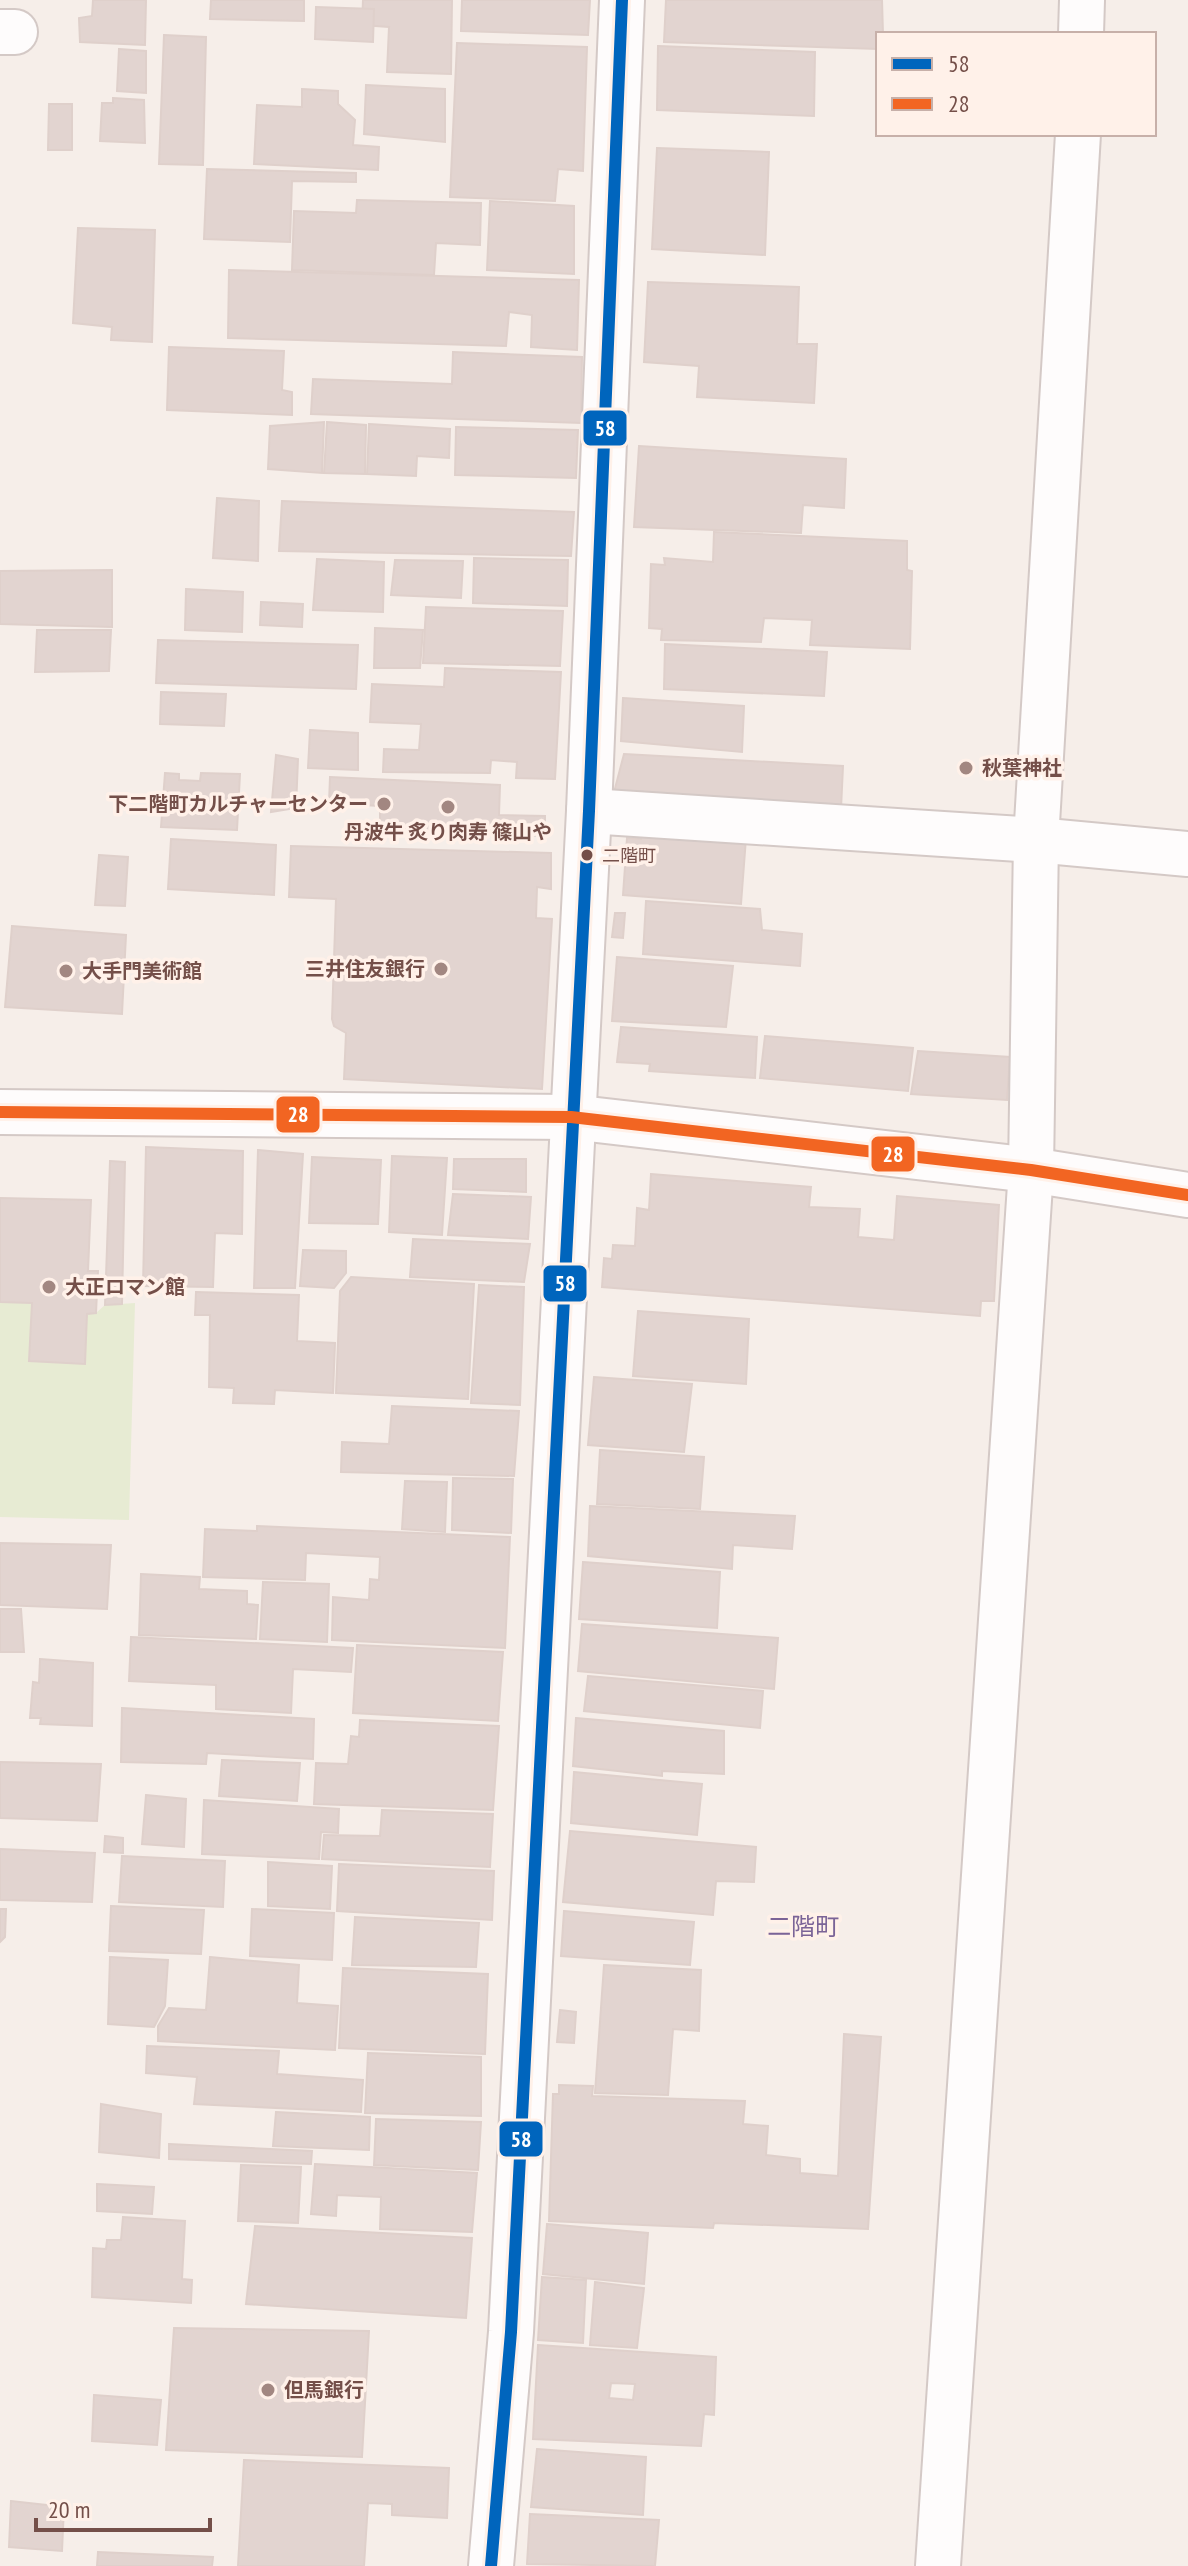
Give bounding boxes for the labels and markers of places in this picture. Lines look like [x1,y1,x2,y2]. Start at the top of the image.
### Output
place label: 秋葉神社 [982,755,1062,781]
marker: 秋葉神社 [957,759,975,777]
place label: 下二階町カルチャーセンター [108,791,368,817]
marker: 下二階町カルチャーセンター [375,795,393,813]
marker: 丹波牛 炙り肉寿 篠山や [439,798,457,816]
place label: 丹波牛 炙り肉寿 篠山や [344,819,552,845]
place label: 二階町 [602,844,656,867]
marker: 二階町 [579,847,595,863]
place label: 三井住友銀行 [305,956,425,982]
place label: 大手門美術館 [82,958,202,984]
marker: 三井住友銀行 [432,960,450,978]
marker: 大手門美術館 [57,962,75,980]
place label: 大正ロマン館 [65,1274,185,1300]
marker: 大正ロマン館 [40,1278,58,1296]
place label: 但馬銀行 [284,2377,364,2403]
marker: 但馬銀行 [259,2381,277,2399]

